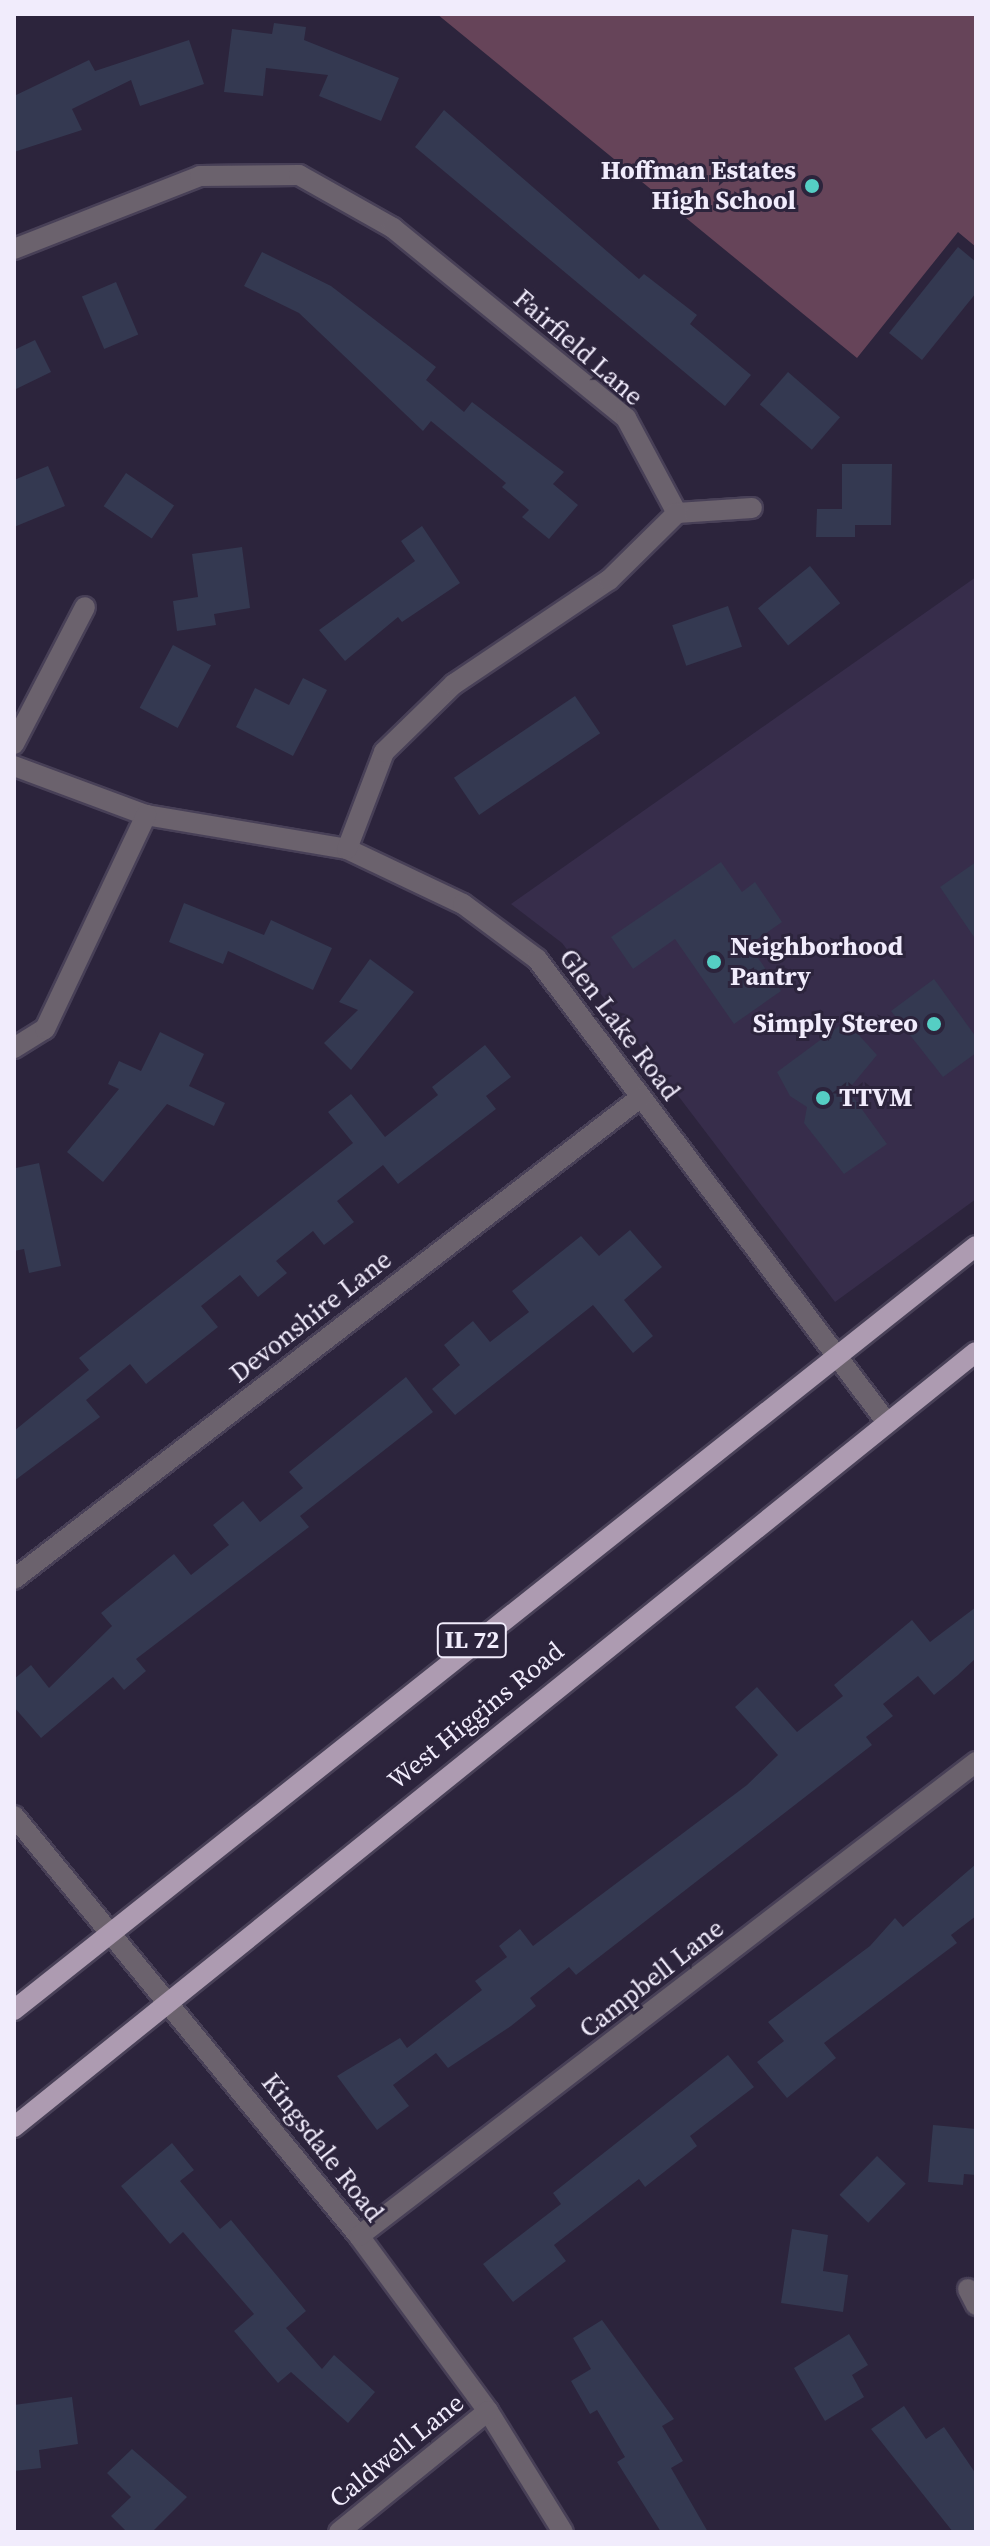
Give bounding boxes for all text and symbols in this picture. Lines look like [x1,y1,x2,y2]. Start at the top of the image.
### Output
place label: Hoffman Estates High School [601,155,796,216]
marker: Hoffman Estates High School [803,177,821,195]
street label: Fairfield Lane [507,283,649,413]
place label: Neighborhood Pantry [730,931,903,992]
street label: Glen Lake Road [552,943,686,1107]
marker: Neighborhood Pantry [705,953,723,971]
place label: Simply Stereo [753,1008,918,1040]
marker: Simply Stereo [925,1015,943,1033]
place label: TTVM [839,1082,913,1114]
marker: TTVM [814,1089,832,1107]
street label: Devonshire Lane [224,1244,398,1390]
road number: IL 72 [436,1620,508,1660]
street label: West Higgins Road [382,1636,570,1796]
street label: Campbell Lane [574,1913,730,2045]
street label: Kingsdale Road [255,2068,389,2228]
street label: Caldwell Lane [324,2387,470,2515]

